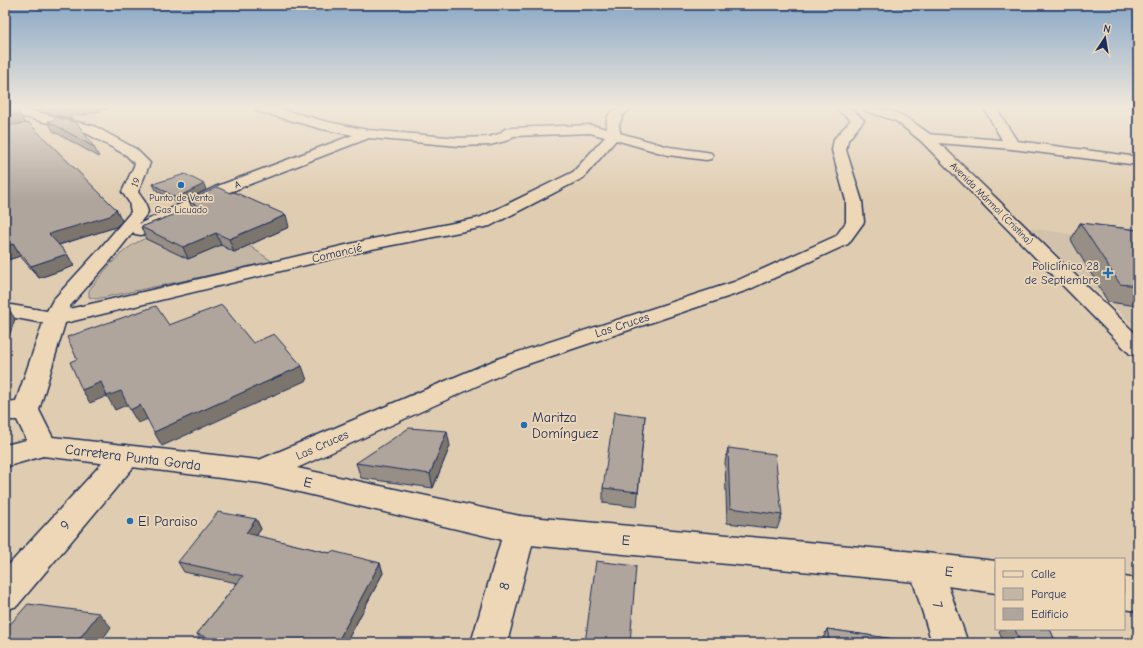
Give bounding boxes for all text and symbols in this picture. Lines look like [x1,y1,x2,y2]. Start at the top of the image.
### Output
north arrow [1085,18,1125,58]
text: N [1102,22,1112,36]
street label: Avenida Mármol (Cristina) [947,160,1035,248]
street label: 19 [129,176,143,189]
street label: A [232,178,242,192]
marker: Punto de Venta Gas Licuado [176,180,186,190]
place label: Punto de Venta Gas Licuado [149,192,213,216]
street label: Comancié [311,240,363,266]
place label: Policlínico 28 de Septiembre [1025,259,1099,287]
marker: Policlínico 28 de Septiembre [1102,267,1114,279]
street label: Las Cruces [593,310,651,340]
place label: Maritza Domínguez [532,409,598,442]
marker: Maritza Domínguez [519,420,529,430]
street label: Las Cruces [294,427,350,463]
street label: Carretera Punta Gorda [64,441,202,474]
street label: E [302,473,314,492]
place label: El Paraiso [138,513,198,530]
marker: El Paraiso [125,516,135,526]
street label: 9 [57,517,74,534]
street label: E [621,532,631,549]
legend [995,558,1125,630]
street label: E [944,563,954,580]
text: Calle [1031,567,1056,581]
street label: 8 [495,580,514,592]
text: Parque [1031,587,1066,601]
street label: 7 [928,599,947,611]
text: Edificio [1031,607,1068,621]

